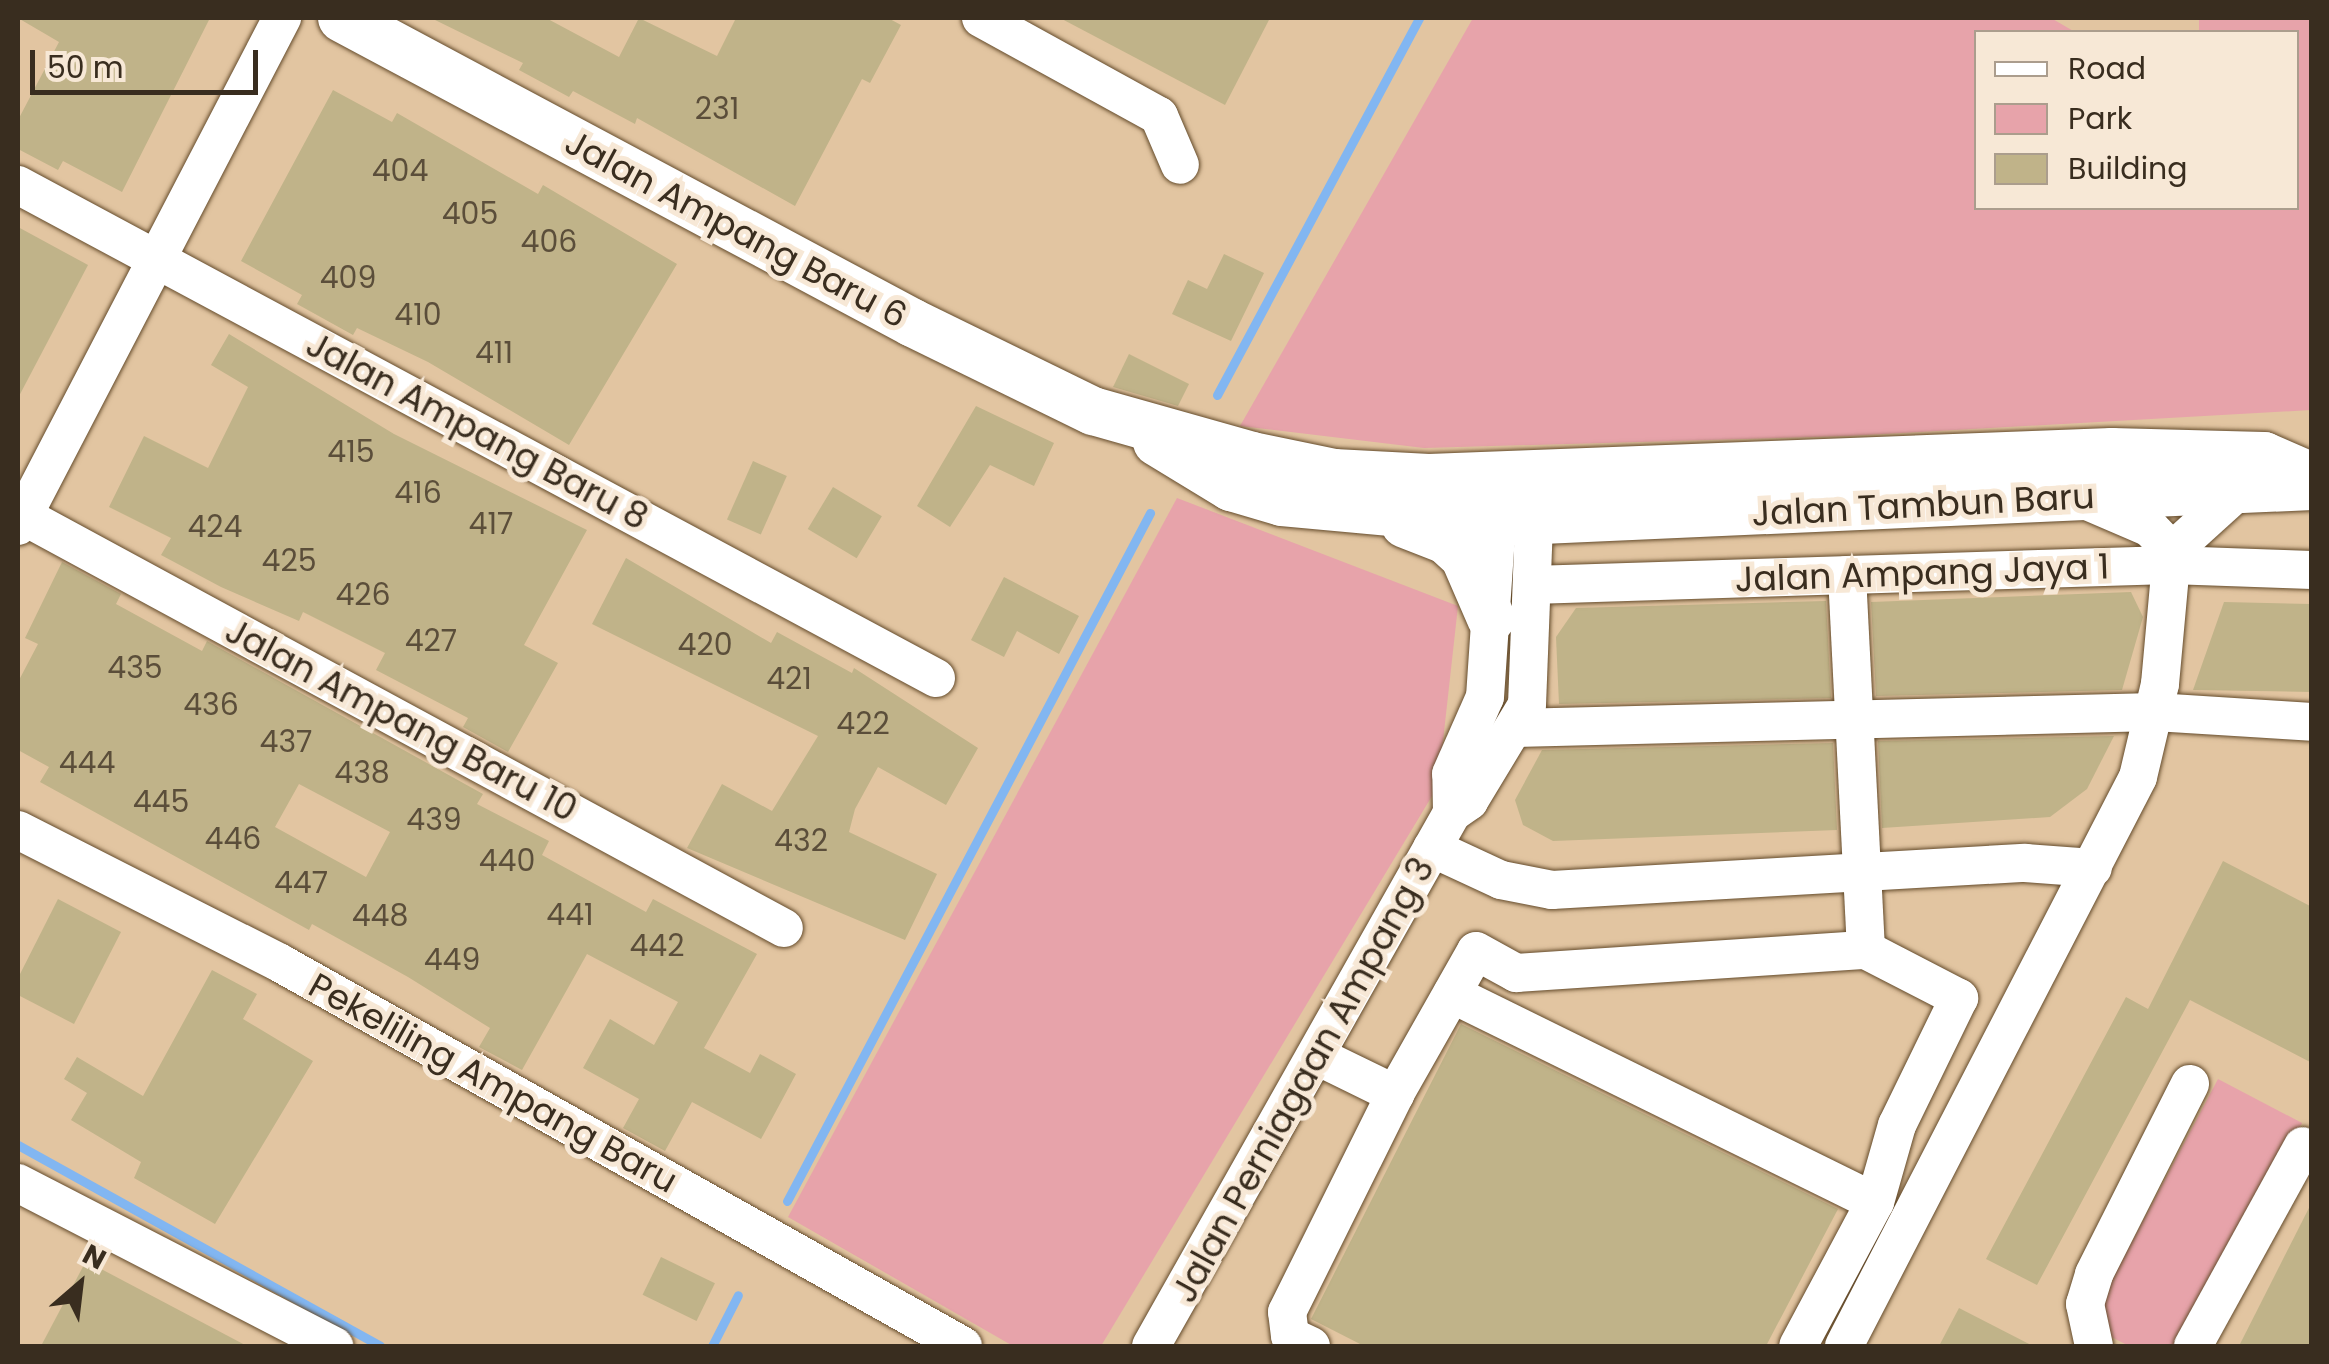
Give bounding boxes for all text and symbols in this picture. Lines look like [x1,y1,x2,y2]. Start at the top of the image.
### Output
scale bar [35,30,262,92]
legend [1974,30,2299,210]
text: 50 m [47,46,124,89]
text: Road [2068,47,2146,90]
house number: 231 [695,91,739,127]
text: Park [2068,97,2132,140]
street label: Jalan Ampang Baru 6 [558,121,914,337]
text: Building [2068,147,2188,190]
house number: 404 [372,153,428,189]
house number: 405 [442,196,498,232]
house number: 406 [521,224,577,260]
house number: 409 [320,260,376,296]
house number: 410 [394,297,442,333]
street label: Jalan Ampang Baru 8 [299,323,655,539]
house number: 411 [475,335,513,371]
house number: 415 [327,434,375,470]
house number: 416 [394,475,442,511]
street label: Jalan Tambun Baru [1751,475,2095,535]
house number: 417 [469,506,513,542]
house number: 424 [188,509,242,545]
house number: 425 [262,543,316,579]
street label: Jalan Ampang Jaya 1 [1734,545,2110,601]
house number: 426 [335,577,391,613]
street label: Jalan Ampang Baru 10 [218,610,584,830]
house number: 427 [405,623,457,659]
house number: 420 [678,627,732,663]
house number: 435 [107,650,163,686]
house number: 421 [766,661,812,697]
house number: 436 [183,687,239,723]
house number: 422 [836,706,890,742]
house number: 437 [260,724,312,760]
house number: 444 [59,745,115,781]
house number: 438 [334,755,390,791]
house number: 445 [133,784,189,820]
house number: 439 [406,802,462,838]
house number: 446 [205,821,261,857]
house number: 432 [774,823,828,859]
house number: 440 [479,843,535,879]
street label: Jalan Perniagaan Ampang 3 [1163,850,1443,1310]
house number: 447 [274,865,328,901]
house number: 441 [546,897,594,933]
house number: 448 [352,898,408,934]
house number: 442 [630,928,684,964]
house number: 449 [424,942,480,978]
street label: Pekeliling Ampang Baru [302,964,684,1202]
north arrow [30,1234,130,1334]
text: N [76,1235,113,1279]

